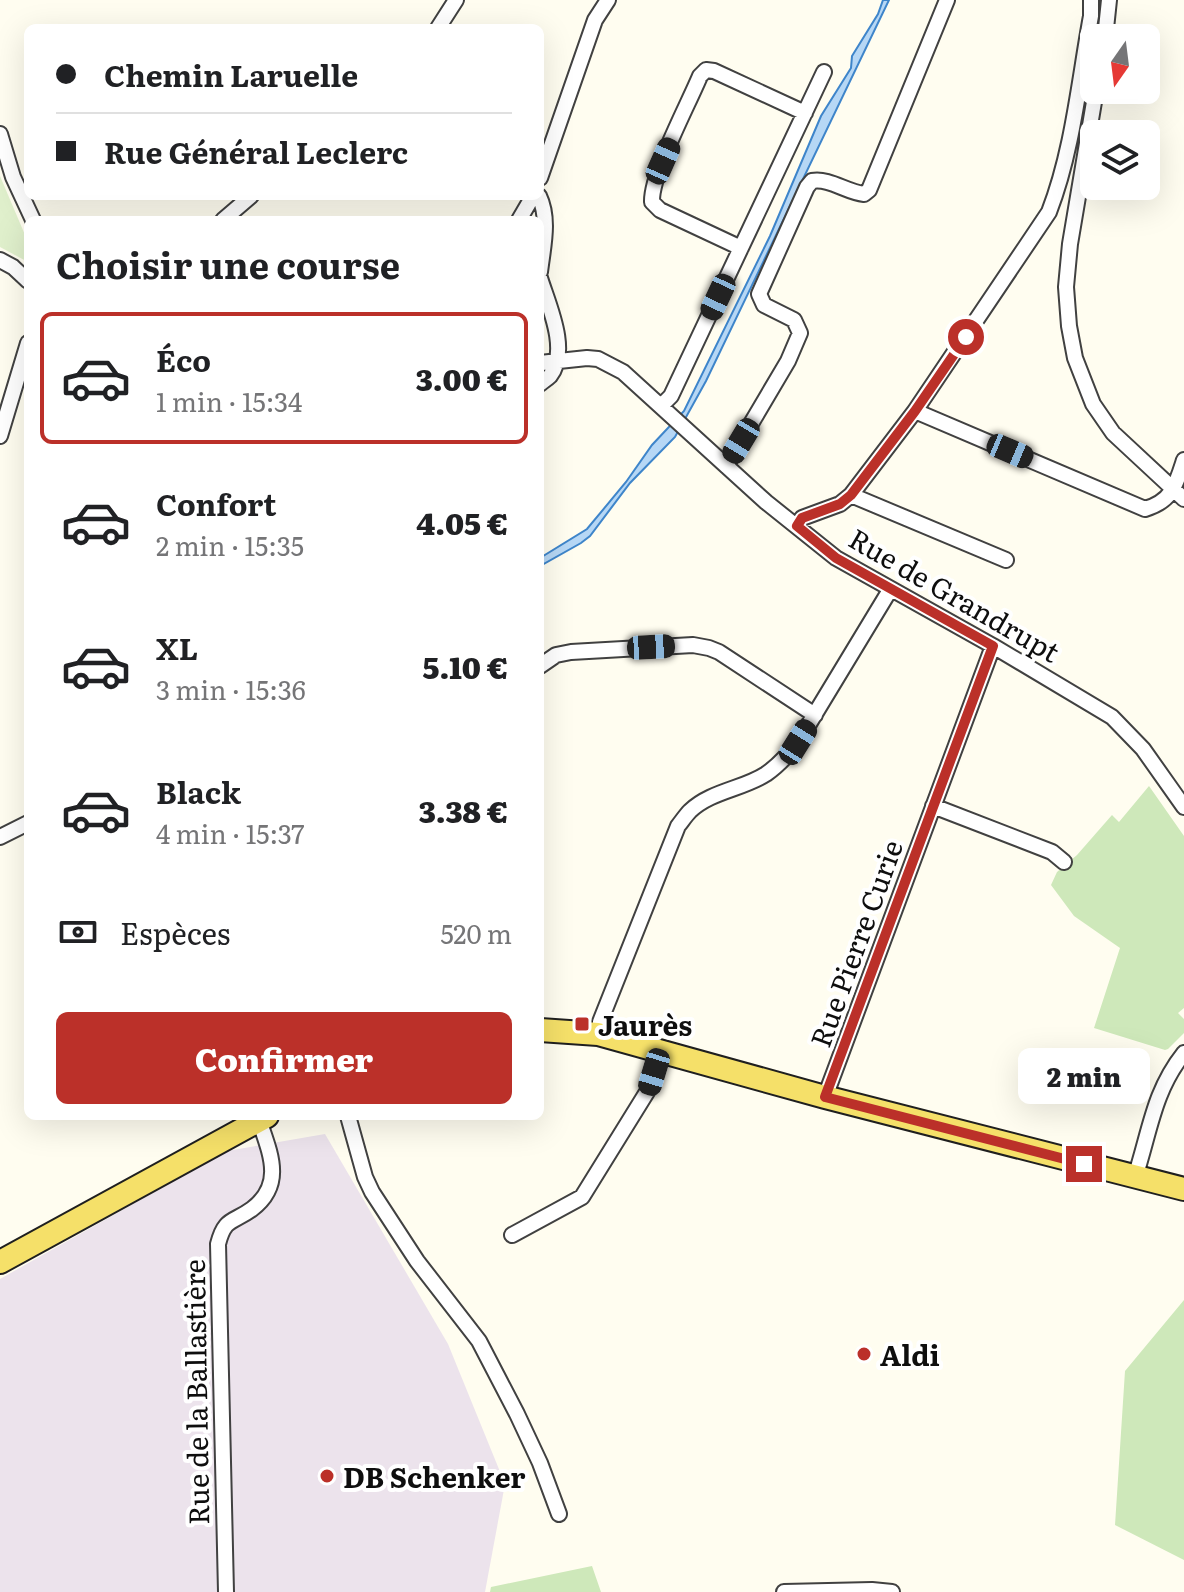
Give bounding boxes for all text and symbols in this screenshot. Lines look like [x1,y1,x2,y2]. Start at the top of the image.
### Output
north arrow [1080,24,1160,104]
map controls [1080,24,1160,200]
text: Chemin Laruelle [104,52,358,96]
button: layers [1080,120,1160,200]
text: Rue Général Leclerc [104,129,408,173]
car [642,134,684,188]
text: Choisir une course [56,237,400,290]
car [697,270,739,324]
route start [948,319,984,355]
text: Éco [156,337,211,381]
icon: car [60,342,132,414]
text: 3.00 € [416,356,508,400]
text: 1 min · 15:34 [156,381,302,420]
car [718,414,764,468]
car [983,431,1037,471]
text: Confort [156,481,277,525]
icon: car [60,486,132,558]
text: 4.05 € [416,500,508,544]
street label: Rue de Grandrupt [842,516,1069,672]
text: 2 min · 15:35 [156,525,304,564]
text: XL [156,625,198,669]
icon: car [60,630,132,702]
car [626,634,676,660]
text: 5.10 € [422,644,508,688]
text: 3 min · 15:36 [156,669,306,708]
car [775,715,821,769]
text: Black [156,769,241,813]
icon: car [60,774,132,846]
text: 3.38 € [419,788,508,832]
text: 4 min · 15:37 [156,813,304,852]
street label: Rue Pierre Curie [798,834,912,1052]
icon: cash [56,910,100,954]
text: Espèces [120,910,230,954]
text: 520 m [440,913,512,952]
place label: Jaurès [598,1003,692,1045]
button: Confirmer [56,1012,512,1104]
marker: Jaurès [573,1015,591,1033]
car [636,1046,672,1098]
callout: 2 min [1018,1048,1150,1104]
text: 2 min [1047,1056,1121,1095]
route end [1066,1146,1102,1182]
street label: Rue de la Ballastière [172,1259,218,1525]
place label: Aldi [880,1333,940,1375]
marker: Aldi [855,1345,873,1363]
place label: DB Schenker [343,1455,525,1497]
marker: DB Schenker [318,1467,336,1485]

